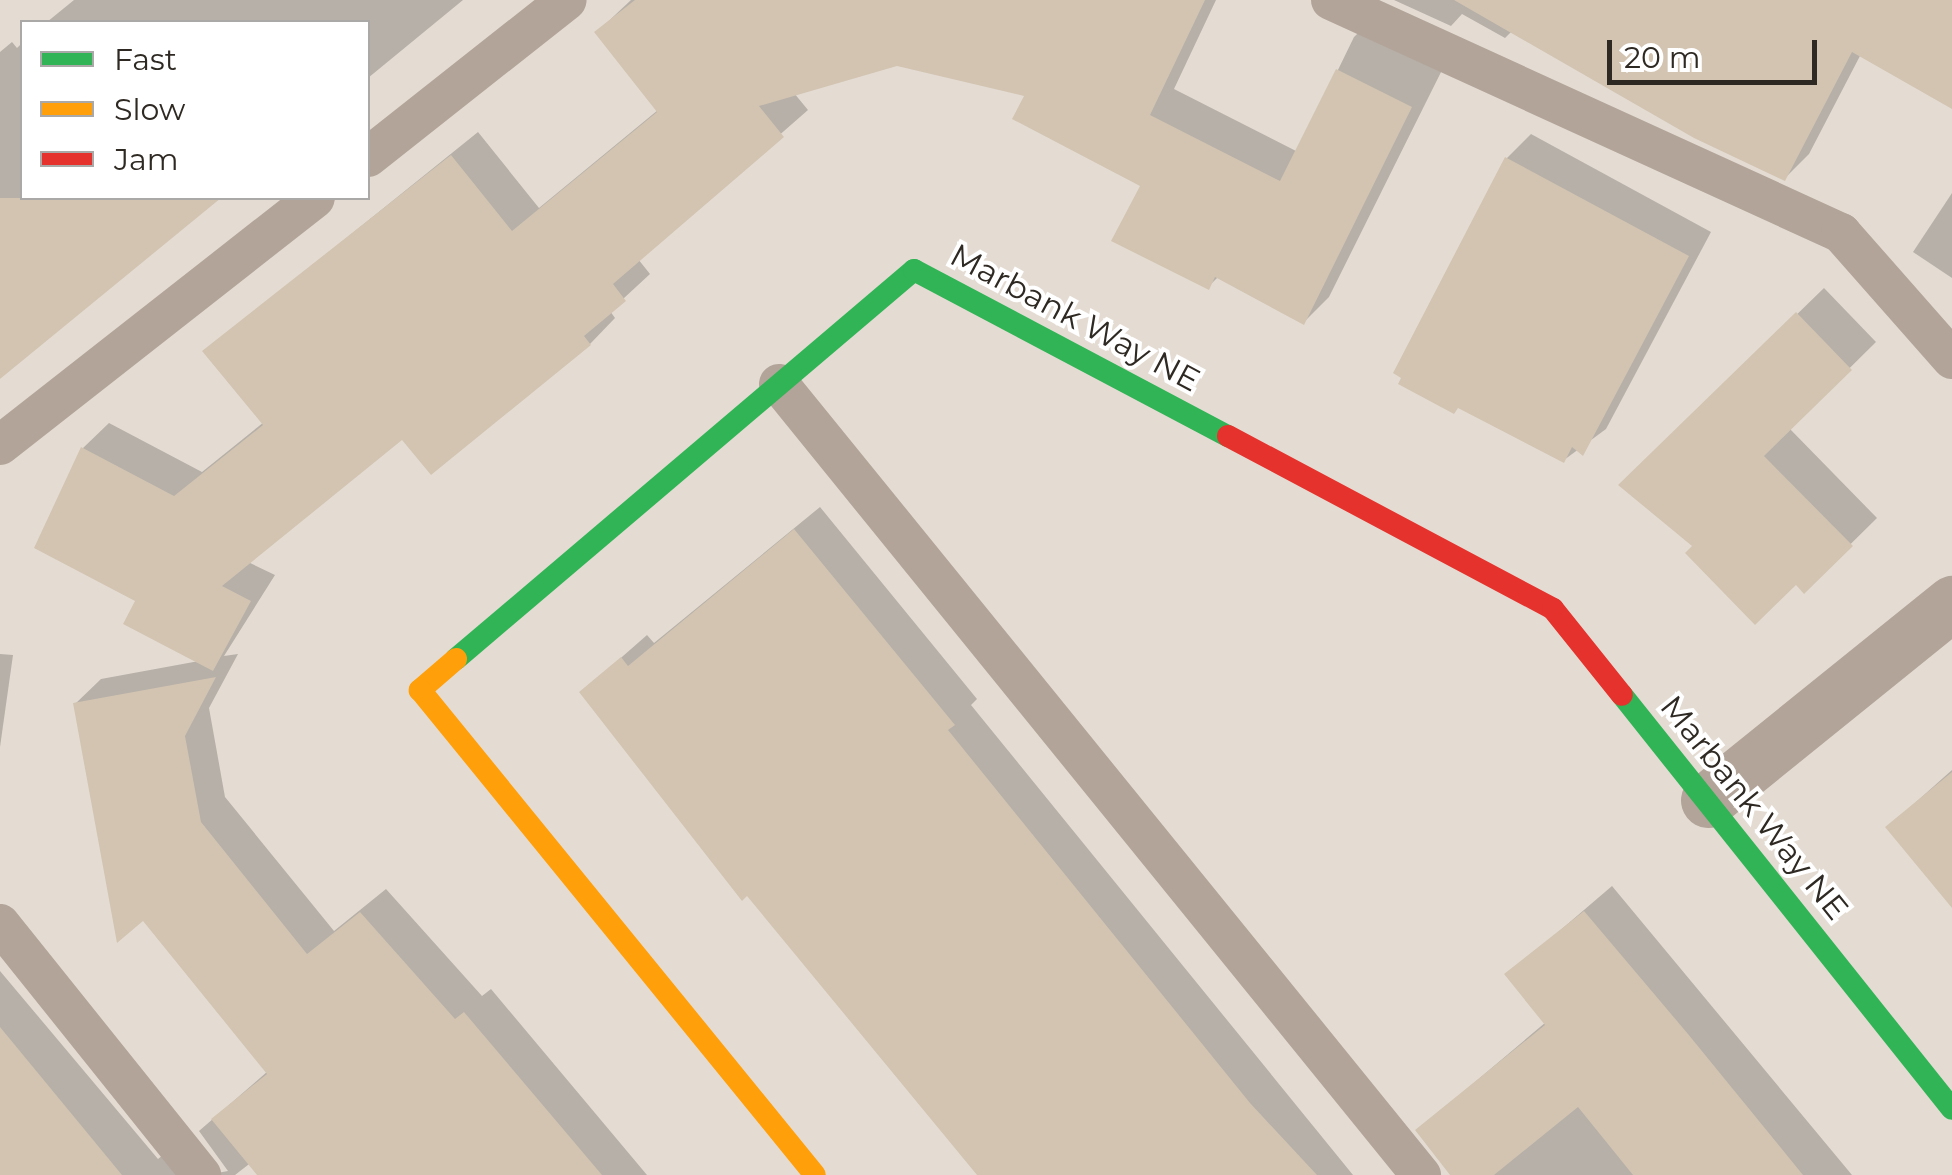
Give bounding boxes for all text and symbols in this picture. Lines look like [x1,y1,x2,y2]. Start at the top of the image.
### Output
legend [20,20,370,200]
scale bar [1612,20,1822,82]
text: 20 m [1624,39,1701,76]
text: Fast [114,41,177,78]
text: Slow [114,91,185,128]
text: Jam [114,141,179,178]
street label: Marbank Way NE [944,236,1206,400]
street label: Marbank Way NE [1652,688,1856,928]

